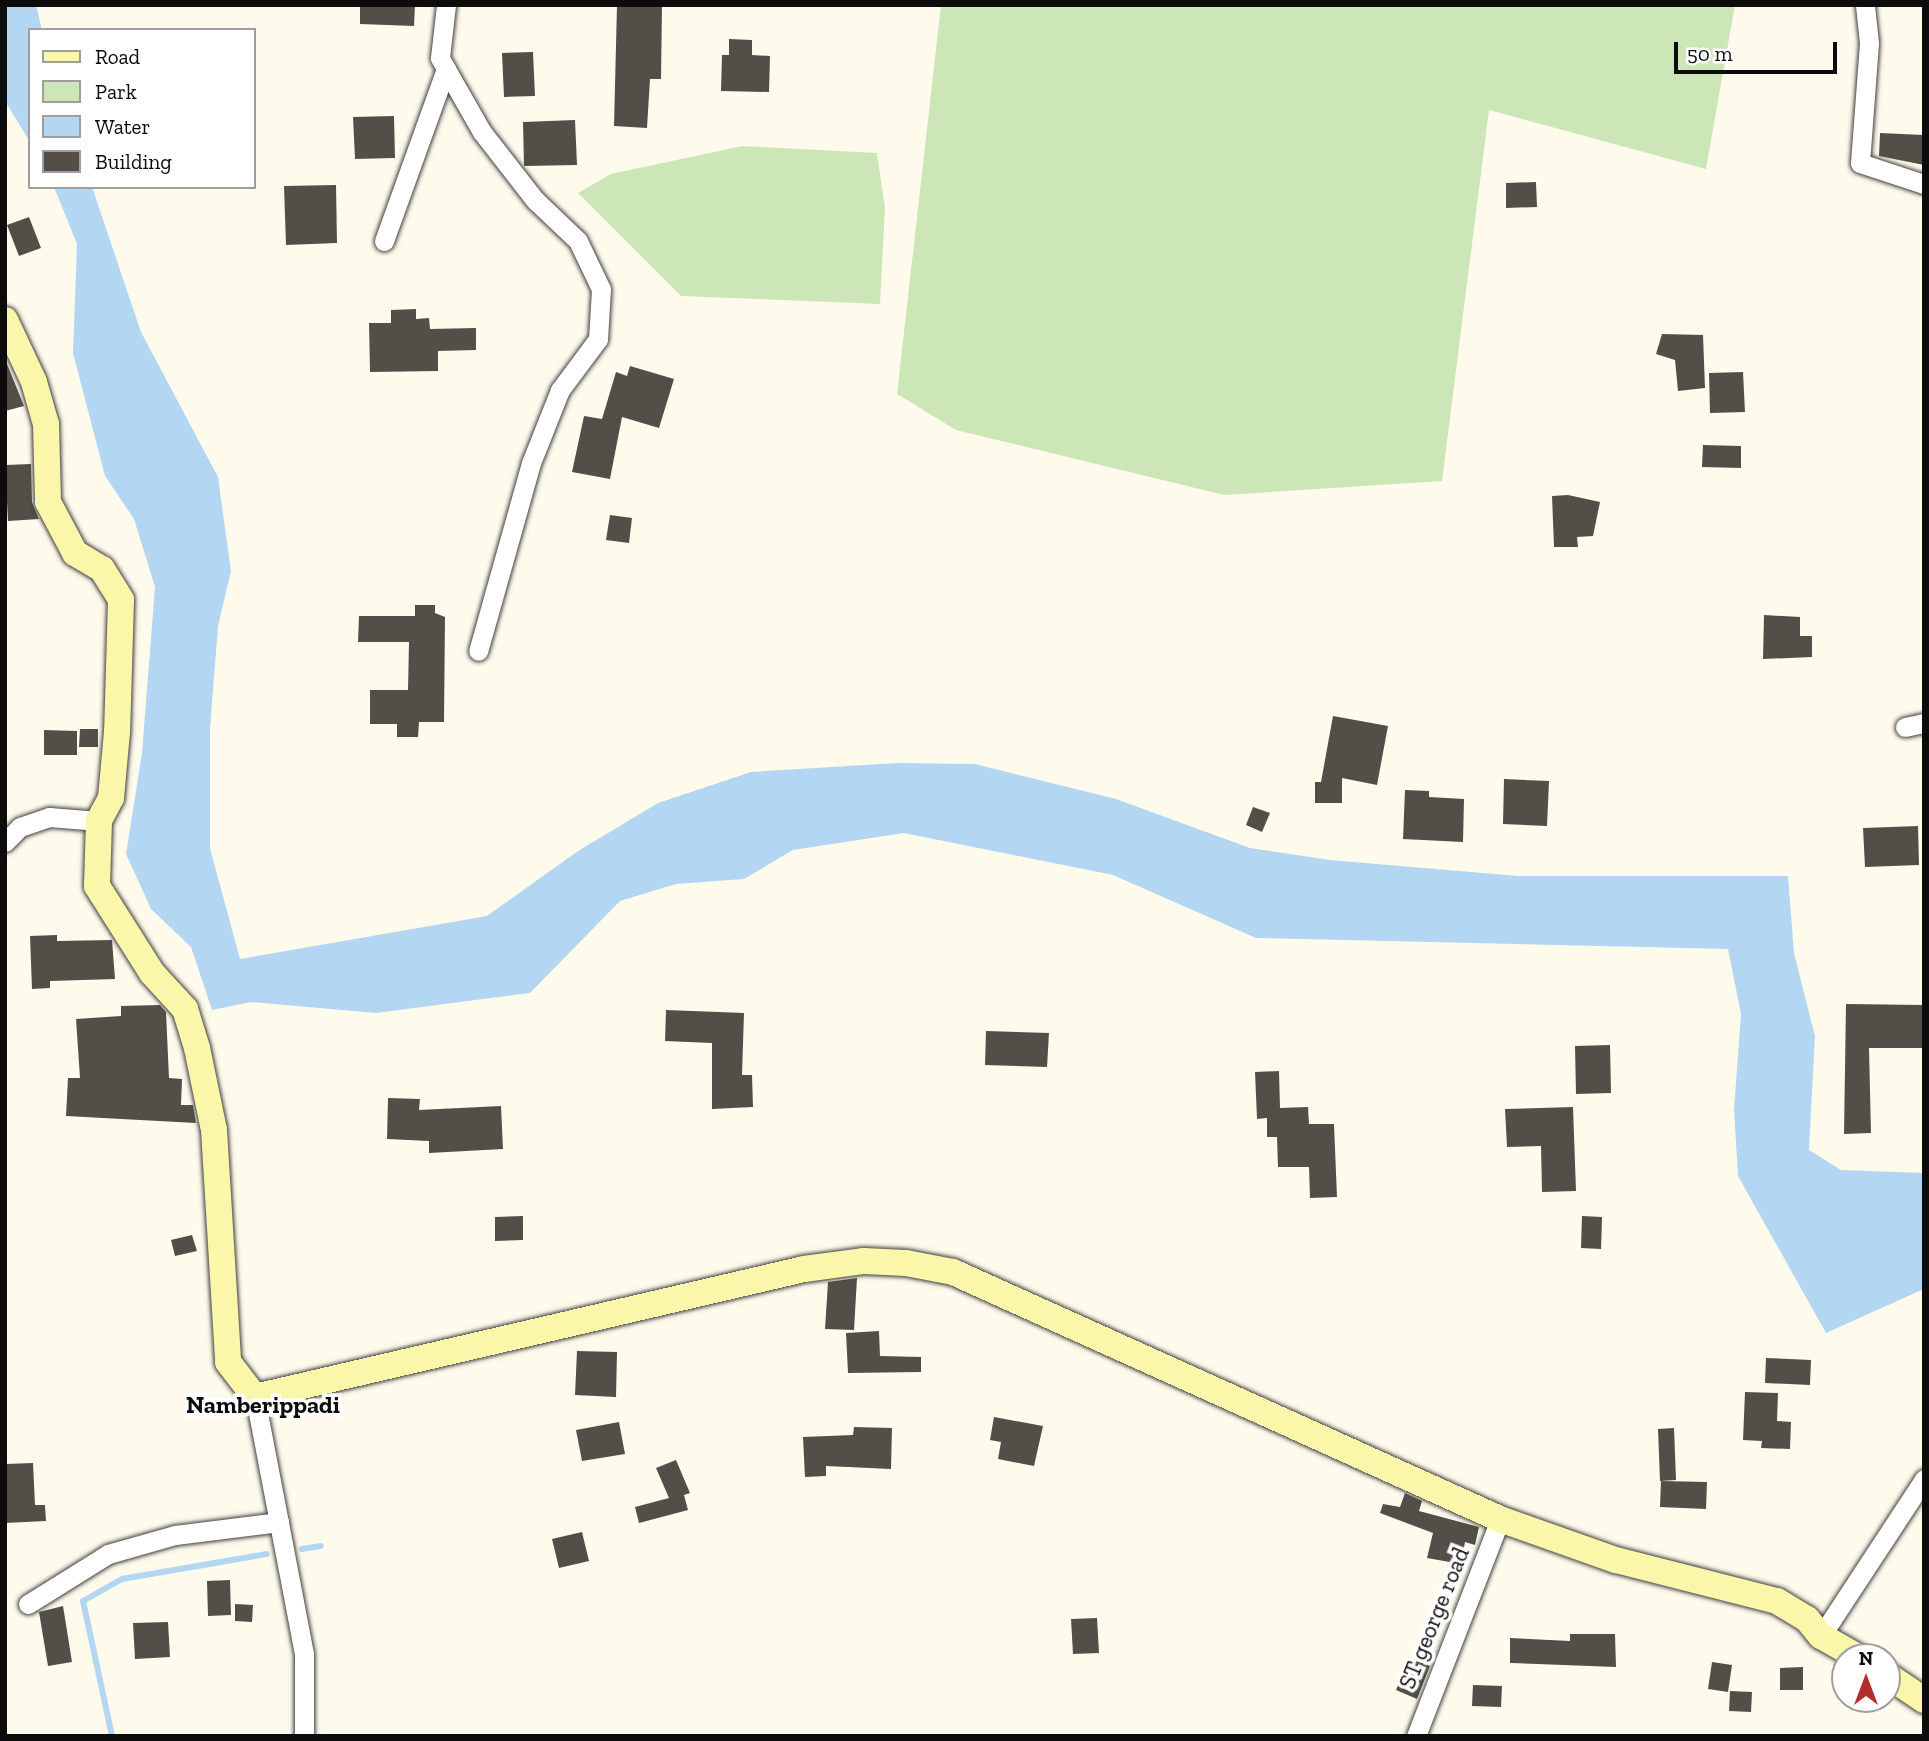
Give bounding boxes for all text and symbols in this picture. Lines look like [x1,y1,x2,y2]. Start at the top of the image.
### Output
legend [28,28,256,189]
scale bar [1677,28,1840,72]
text: 50 m [1687,41,1733,66]
text: Road [95,44,140,69]
text: Park [95,79,137,104]
text: Water [95,114,150,139]
text: Building [95,149,172,174]
district label: Namberippadi [186,1391,340,1419]
street label: ST george road [1393,1543,1475,1693]
north arrow [1831,1643,1901,1713]
text: N [1859,1647,1873,1670]

